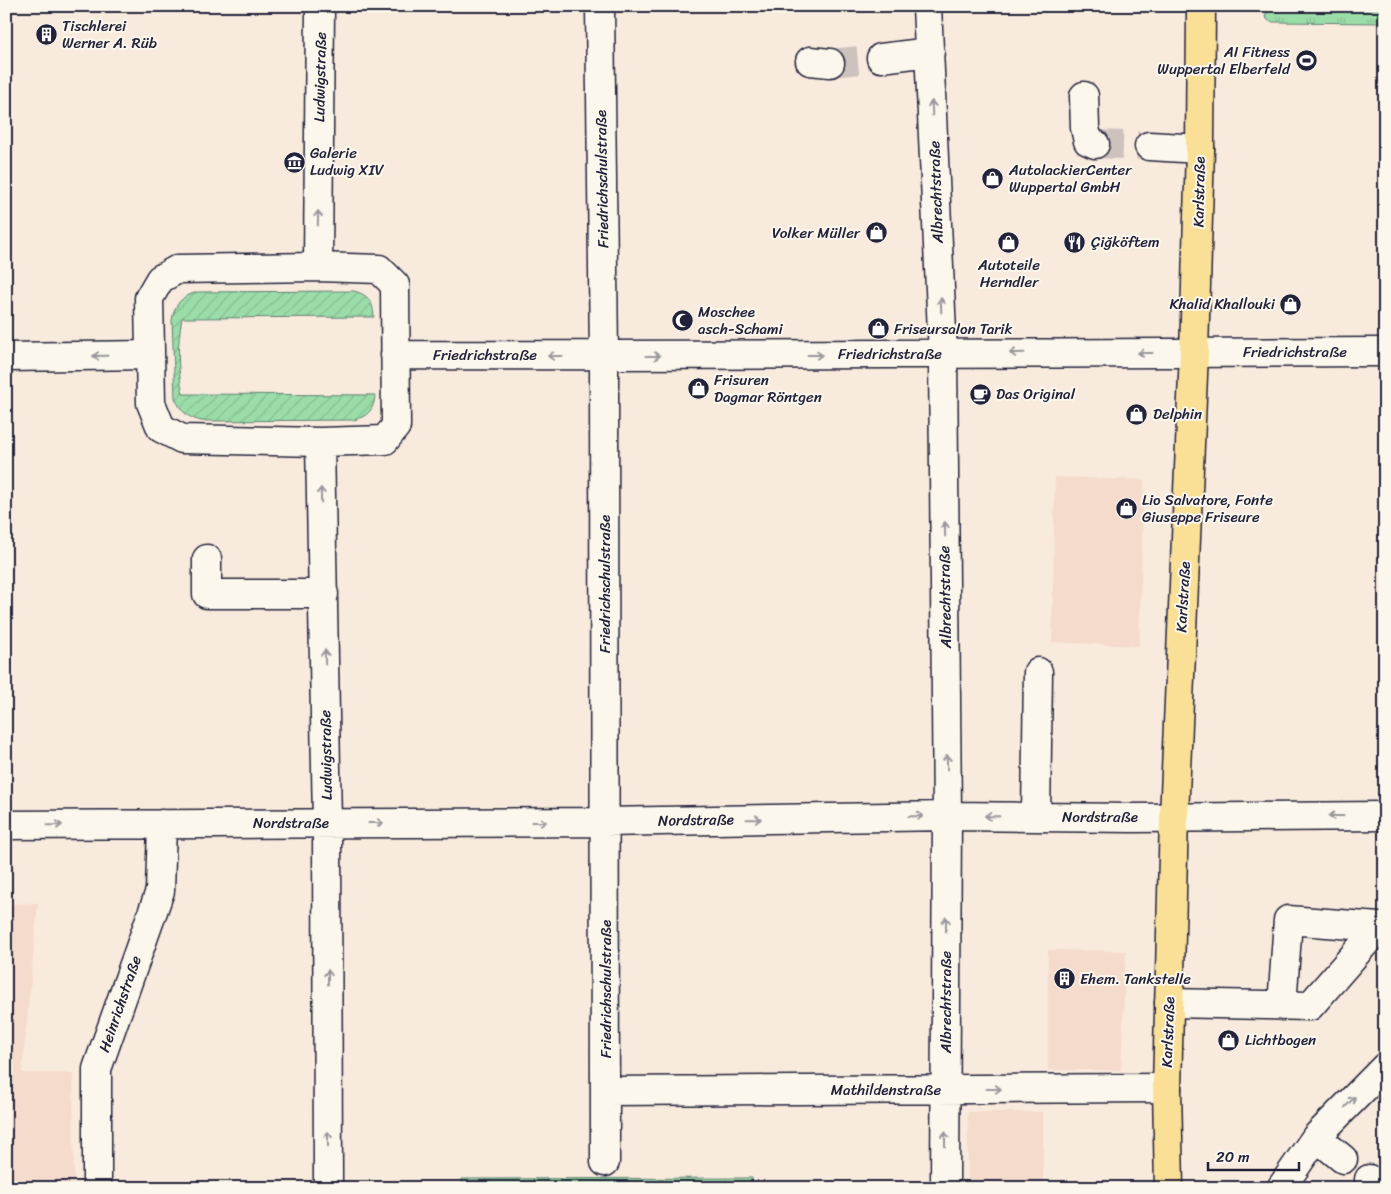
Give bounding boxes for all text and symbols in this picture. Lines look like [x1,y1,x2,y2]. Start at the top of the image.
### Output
place label: Tischlerei Werner A. Rüb [62,13,157,56]
building icon: Tischlerei Werner A. Rüb [34,23,58,47]
street label: Ludwigstraße [306,31,334,122]
place label: AI Fitness Wuppertal Elberfeld [1157,39,1291,82]
sports icon: AI Fitness Wuppertal Elberfeld [1294,49,1318,73]
one-way arrow [928,100,937,116]
street label: Friedrichschulstraße [588,110,616,248]
place label: Galerie Ludwig XIV [310,140,385,183]
street label: Albrechtstraße [921,140,951,245]
museum icon: Galerie Ludwig XIV [282,150,306,174]
street label: Karlstraße [1185,156,1213,228]
place label: AutolackierCenter Wuppertal GmbH [1008,157,1132,200]
shop icon: AutolackierCenter Wuppertal GmbH [981,167,1005,191]
one-way arrow [313,211,323,227]
place label: Volker Müller [772,220,861,246]
shop icon: Volker Müller [864,221,888,245]
place label: Çiğköftem [1091,229,1160,255]
shop icon: Autoteile Herndler [997,230,1021,254]
restaurant icon: Çiğköftem [1063,230,1087,254]
place label: Autoteile Herndler [977,252,1040,295]
place label: Khalid Khallouki [1169,291,1276,317]
shop icon: Khalid Khallouki [1279,292,1303,316]
one-way arrow [936,298,945,314]
place label: Moschee asch-Schami [698,299,784,342]
mosque icon: Moschee asch-Schami [670,309,694,333]
place label: Friseursalon Tarik [894,316,1012,342]
shop icon: Friseursalon Tarik [866,317,890,341]
street label: Friedrichstraße [1243,339,1347,365]
street label: Friedrichstraße [838,341,942,367]
street label: Friedrichstraße [433,342,537,368]
one-way arrow [1009,348,1026,358]
one-way arrow [1138,348,1154,358]
one-way arrow [806,350,823,360]
one-way arrow [93,351,109,361]
one-way arrow [547,351,563,360]
one-way arrow [644,351,660,360]
place label: Frisuren Dagmar Röntgen [714,367,822,410]
shop icon: Frisuren Dagmar Röntgen [686,377,710,401]
place label: Das Original [996,381,1076,407]
cafe icon: Das Original [968,382,992,406]
place label: Delphin [1153,401,1202,427]
shop icon: Delphin [1125,402,1149,426]
one-way arrow [317,487,326,503]
place label: Lio Salvatore, Fonte Giuseppe Friseure [1142,487,1273,530]
shop icon: Lio Salvatore, Fonte Giuseppe Friseure [1114,497,1138,521]
street label: Friedrichschulstraße [592,515,618,653]
one-way arrow [940,521,949,537]
street label: Albrechtstraße [931,545,959,650]
street label: Karlstraße [1168,561,1198,633]
one-way arrow [320,649,329,665]
street label: Ludwigstraße [312,709,340,800]
one-way arrow [942,754,952,770]
street label: Nordstraße [1062,804,1138,830]
street label: Nordstraße [658,806,734,834]
street label: Nordstraße [253,810,329,836]
one-way arrow [908,811,924,821]
one-way arrow [984,811,1000,821]
one-way arrow [1328,811,1344,821]
one-way arrow [745,814,761,824]
one-way arrow [530,817,546,827]
one-way arrow [368,818,384,828]
one-way arrow [46,820,63,830]
one-way arrow [942,916,951,932]
street label: Friedrichschulstraße [593,920,619,1058]
street label: Albrechtstraße [933,950,959,1054]
street label: Heinrichstraße [91,952,149,1056]
place label: Ehem. Tankstelle [1080,966,1191,992]
building icon: Ehem. Tankstelle [1052,967,1076,991]
one-way arrow [323,969,333,985]
street label: Karlstraße [1154,996,1182,1068]
place label: Lichtbogen [1245,1027,1316,1053]
shop icon: Lichtbogen [1217,1028,1241,1052]
street label: Mathildenstraße [831,1077,941,1103]
one-way arrow [986,1084,1002,1094]
one-way arrow [1344,1096,1356,1109]
one-way arrow [323,1131,333,1148]
one-way arrow [940,1131,950,1148]
scale bar [1208,1139,1300,1171]
text: 20 m [1216,1144,1250,1170]

